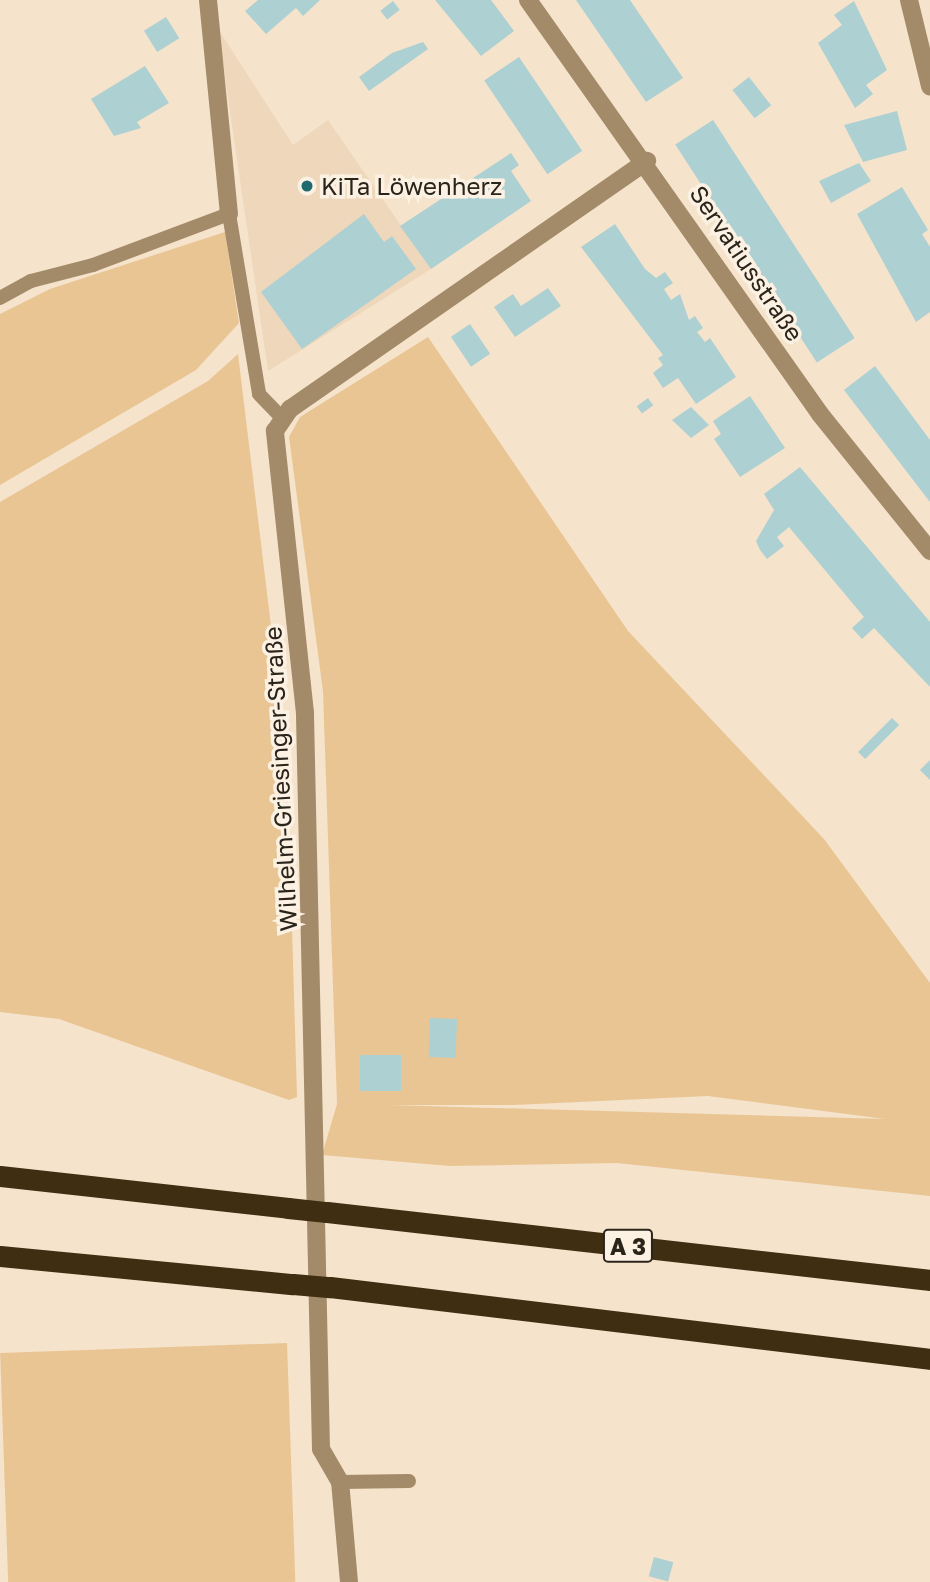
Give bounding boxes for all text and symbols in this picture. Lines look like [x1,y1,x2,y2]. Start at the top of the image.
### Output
place label: KiTa Löwenherz [321,172,502,200]
marker: KiTa Löwenherz [299,178,315,194]
street label: Servatiusstraße [684,180,810,346]
street label: Wilhelm-Griesinger-Straße [258,626,302,932]
road number: A 3 [602,1226,654,1266]

